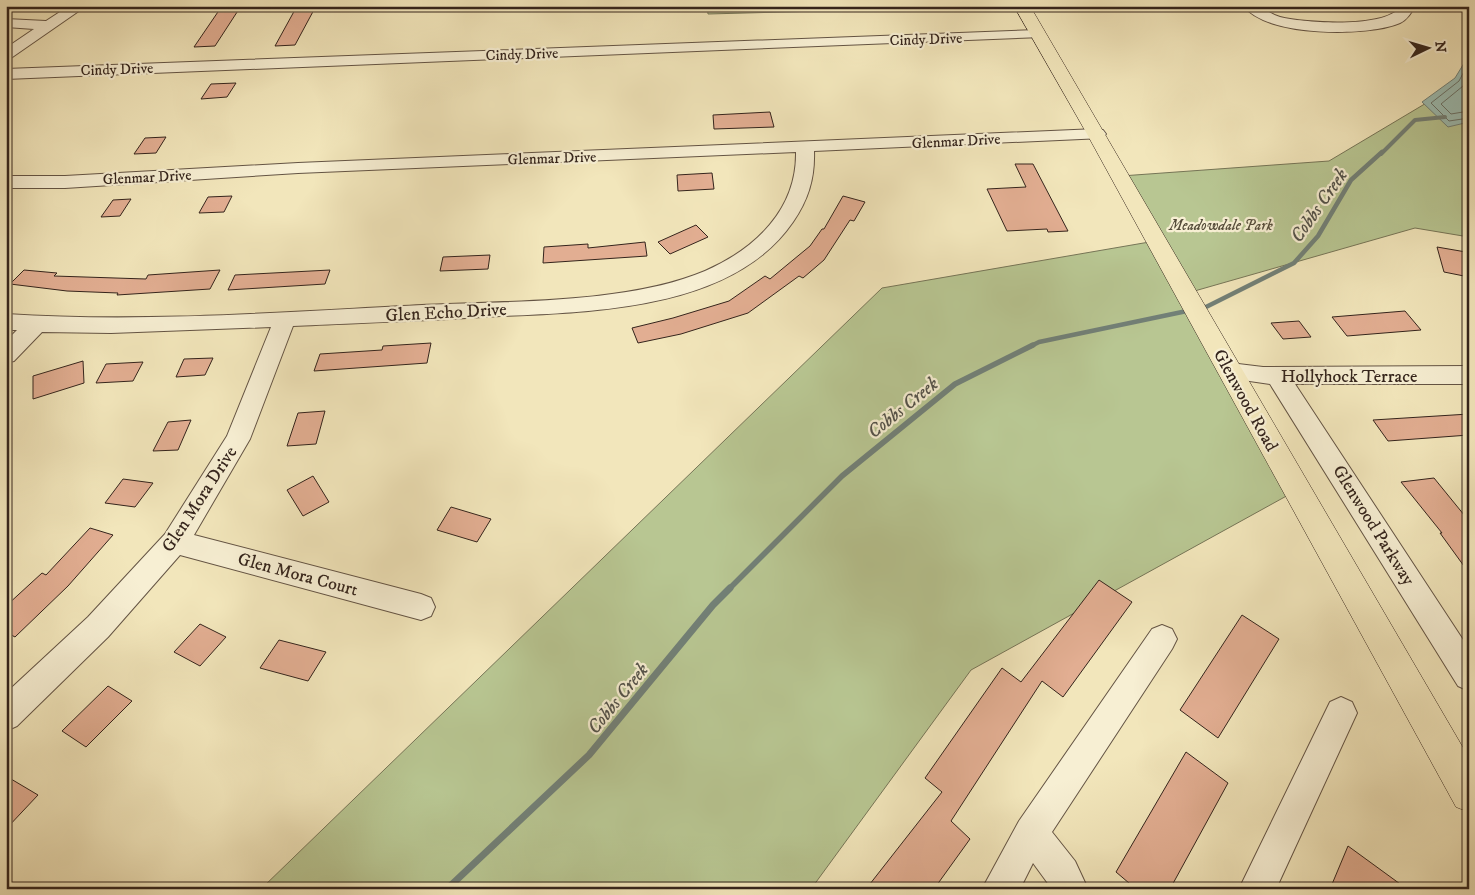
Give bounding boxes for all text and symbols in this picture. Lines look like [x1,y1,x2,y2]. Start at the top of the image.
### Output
north arrow [1402,22,1452,72]
street label: Cindy Drive [889,29,963,50]
text: N [1430,40,1449,54]
street label: Cindy Drive [485,44,559,65]
street label: Cindy Drive [80,59,154,80]
street label: Glenmar Drive [911,130,1001,153]
street label: Glenmar Drive [507,147,597,170]
water label: Cobbs Creek [1286,165,1353,247]
street label: Glenmar Drive [102,166,192,189]
park label: Meadowdale Park [1168,216,1274,235]
street label: Glen Echo Drive [385,299,507,327]
street label: Glenwood Road [1208,345,1282,456]
street label: Hollyhock Terrace [1281,366,1417,388]
water label: Cobbs Creek [863,373,943,444]
street label: Glen Mora Drive [157,442,242,557]
street label: Glenwood Parkway [1327,461,1419,590]
street label: Glen Mora Court [235,548,361,602]
water label: Cobbs Creek [583,659,654,739]

